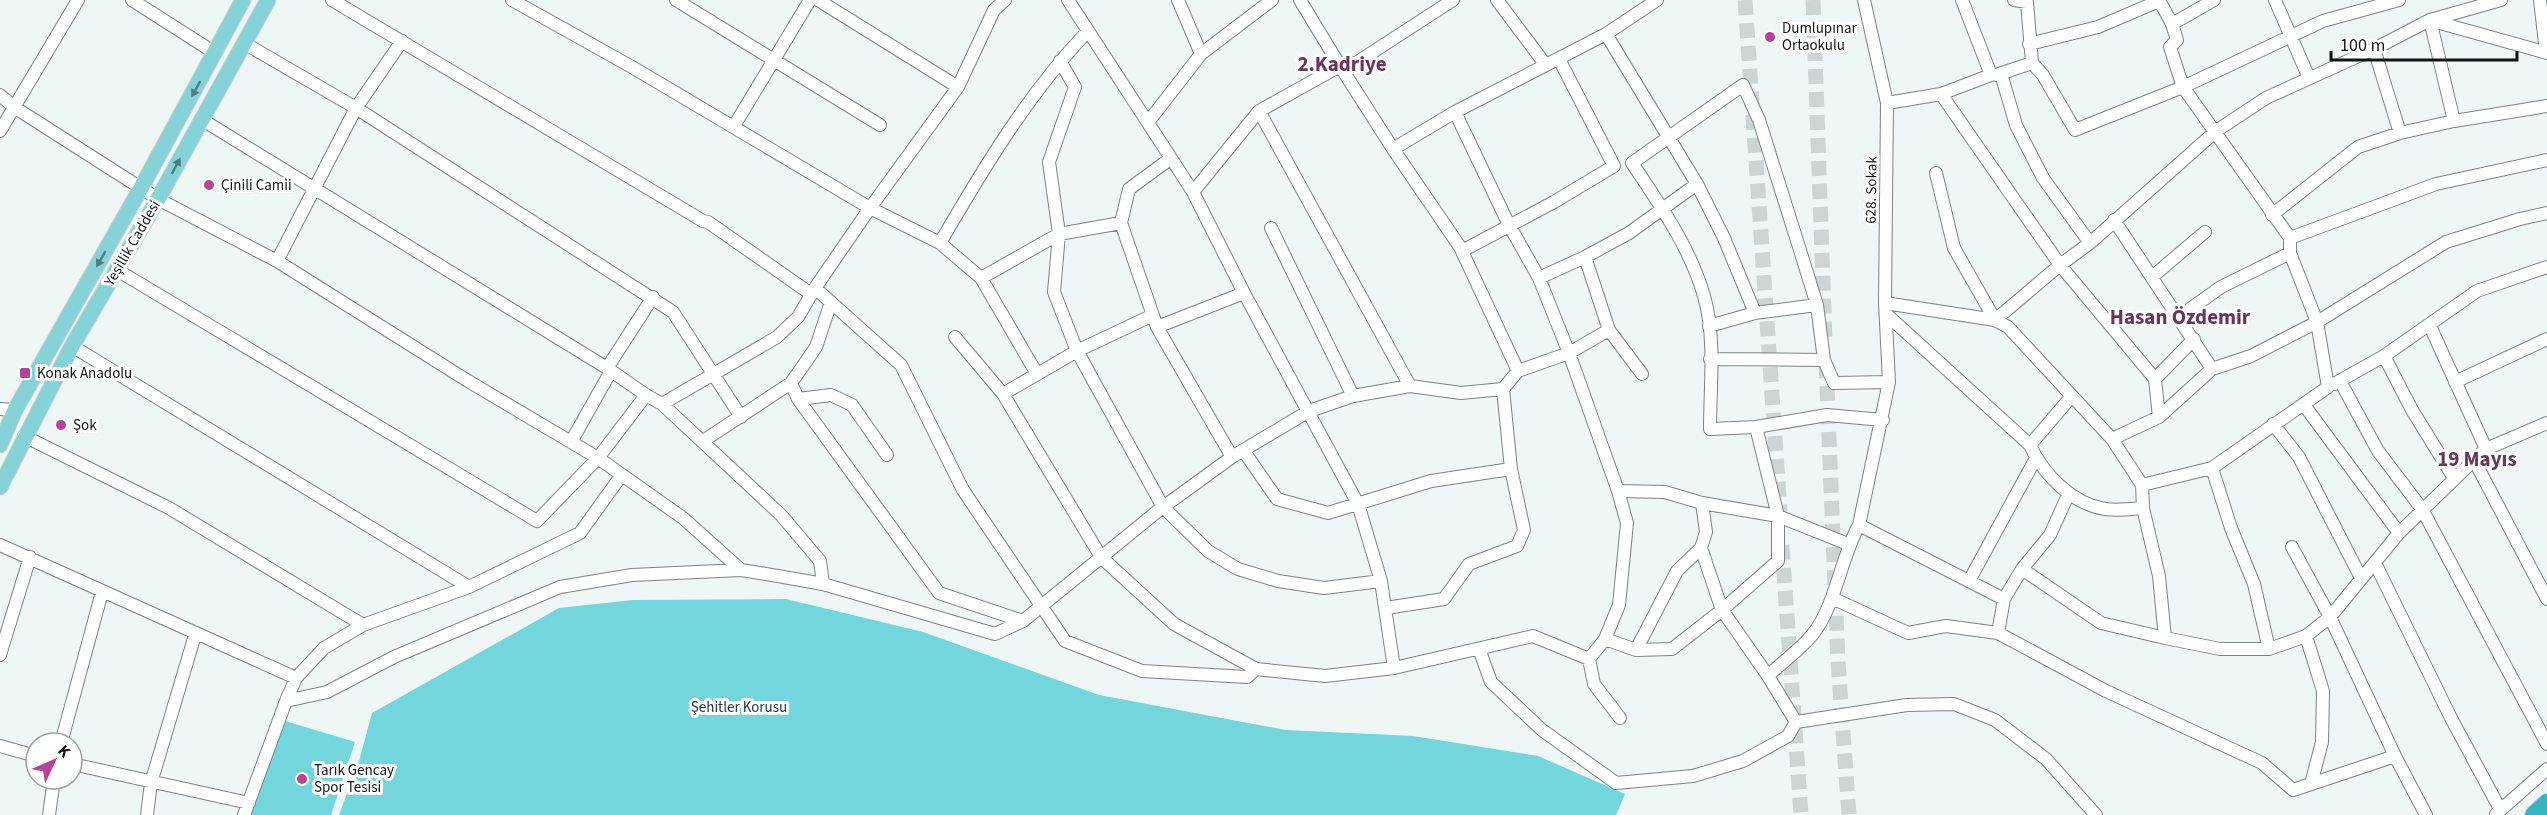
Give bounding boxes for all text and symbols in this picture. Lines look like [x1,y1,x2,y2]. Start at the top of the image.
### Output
place label: Dumlupınar Ortaokulu [1782,18,1858,56]
scale bar [2331,24,2517,62]
marker: Dumlupınar Ortaokulu [1763,30,1777,44]
text: 100 m [2340,33,2385,58]
district label: 2.Kadriye [1297,49,1387,79]
one-way arrow [191,80,201,97]
street label: 628. Sokak [1860,156,1883,224]
one-way arrow [171,157,181,174]
place label: Çinili Camii [221,175,292,196]
marker: Çinili Camii [202,178,216,192]
street label: Yeşillik Caddesi [99,196,166,291]
one-way arrow [96,251,106,268]
district label: Hasan Özdemir [2110,302,2251,332]
place label: Konak Anadolu [37,363,132,384]
marker: Konak Anadolu [18,366,32,380]
place label: Şok [73,415,97,436]
marker: Şok [54,418,68,432]
district label: 19 Mayıs [2437,444,2517,474]
park label: Şehitler Korusu [691,697,787,718]
north arrow [24,731,84,791]
text: K [53,740,76,763]
place label: Tarık Gencay Spor Tesisi [314,760,394,798]
marker: Tarık Gencay Spor Tesisi [295,772,309,786]

